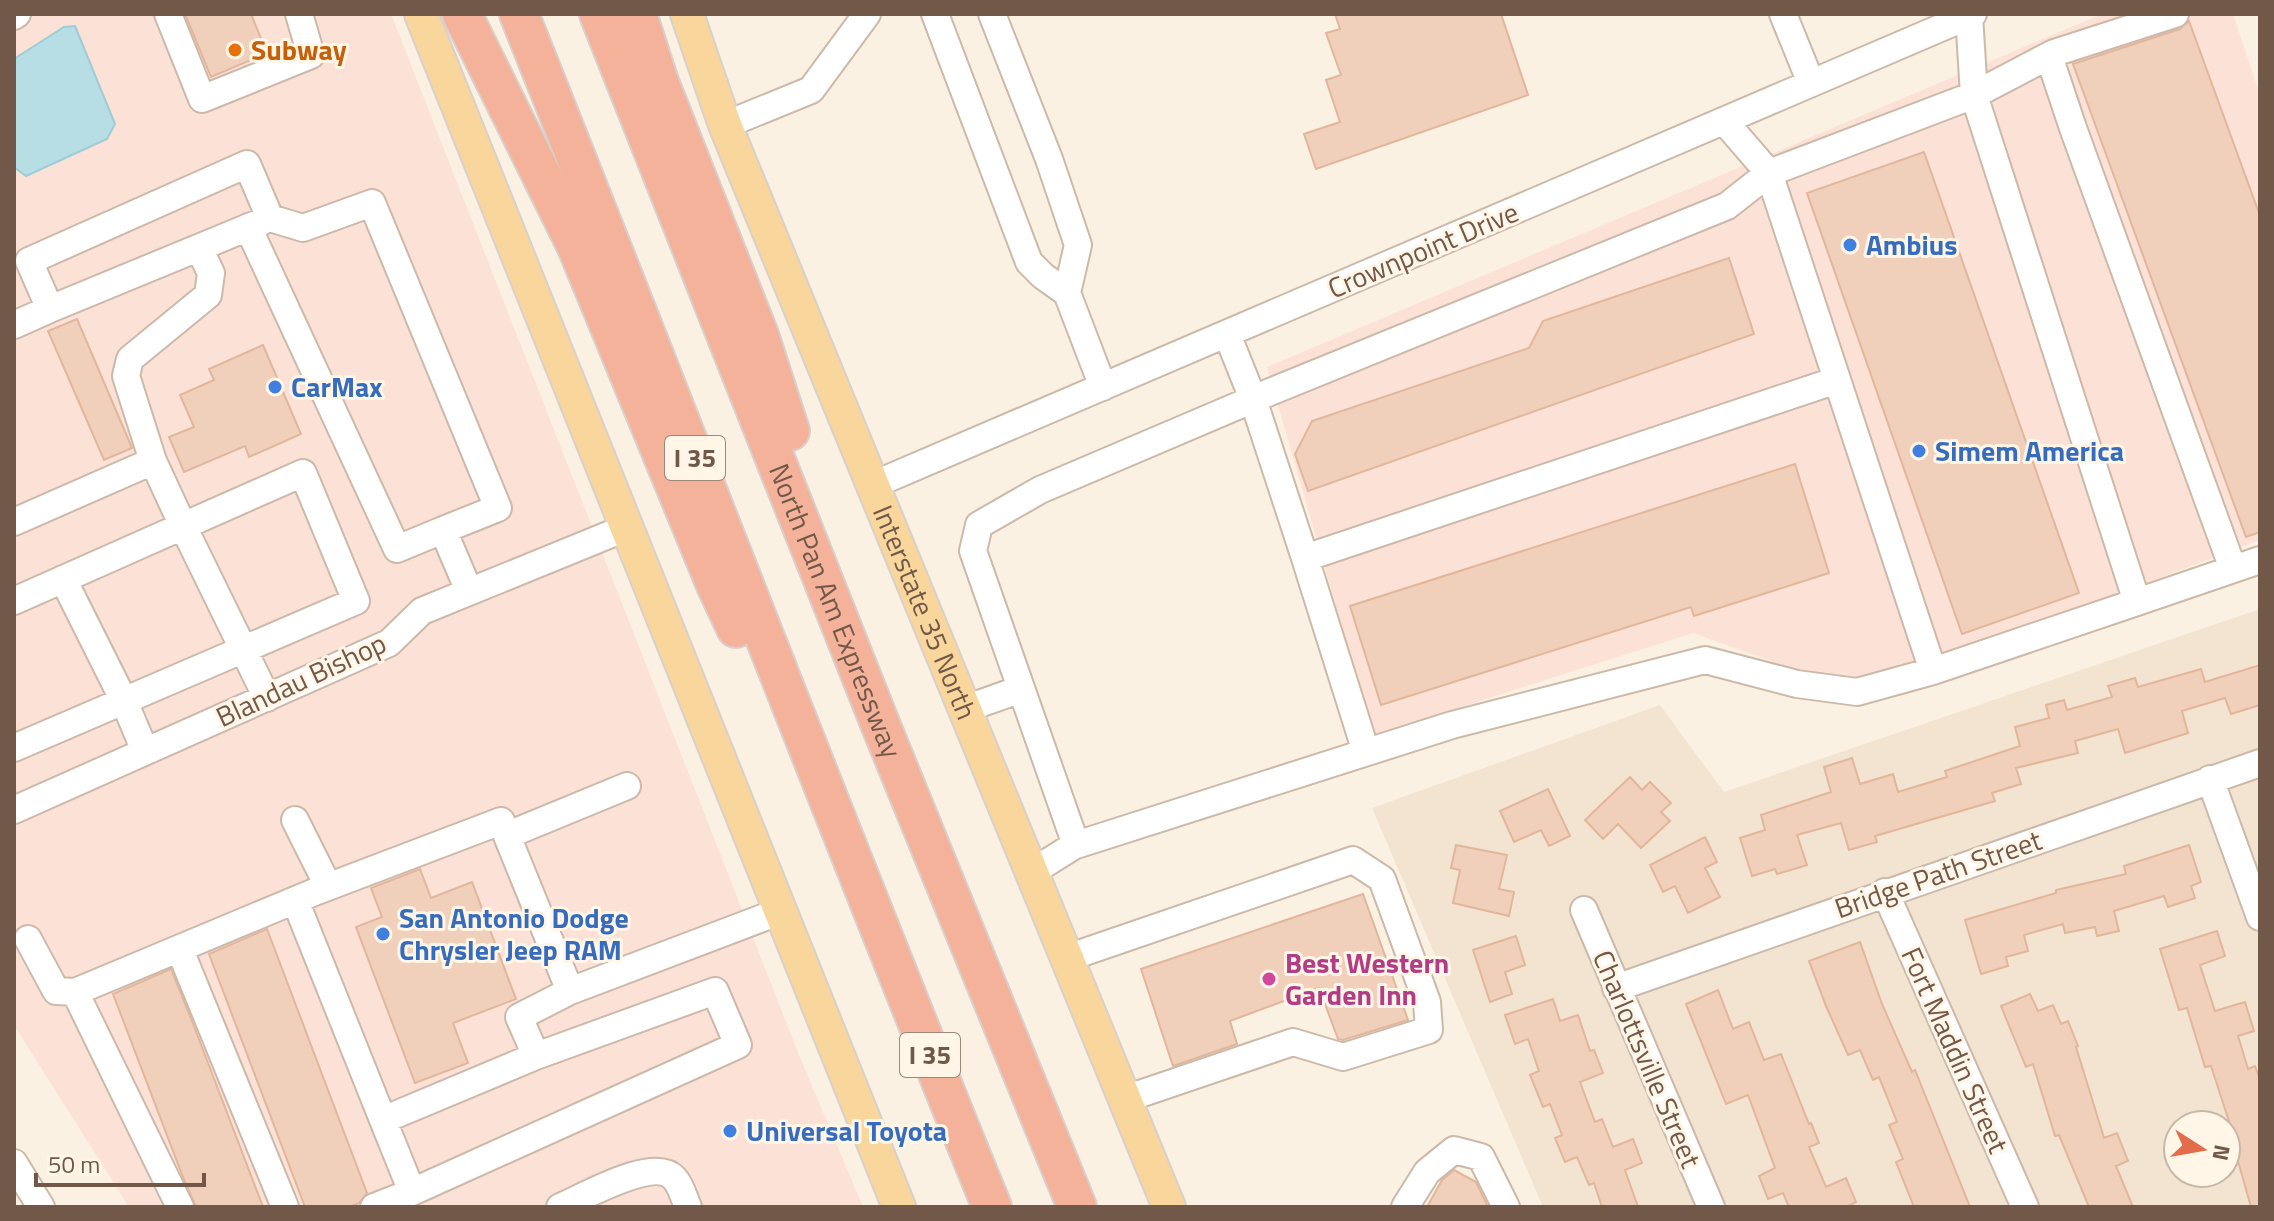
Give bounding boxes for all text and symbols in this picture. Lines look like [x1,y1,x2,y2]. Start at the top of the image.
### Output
place label: Subway [251,28,347,71]
marker: Subway [226,41,244,59]
street label: Crownpoint Drive [1321,190,1525,309]
place label: Ambius [1866,223,1958,266]
marker: Ambius [1841,236,1859,254]
place label: CarMax [291,365,383,408]
marker: CarMax [266,378,284,396]
place label: Simem America [1935,429,2124,472]
road number: I 35 [665,436,725,480]
marker: Simem America [1910,442,1928,460]
street label: North Pan Am Expressway [758,457,914,764]
street label: Interstate 35 North [862,498,989,726]
street label: Blandau Bishop [208,621,393,738]
street label: Bridge Path Street [1829,818,2047,929]
place label: San Antonio Dodge Chrysler Jeep RAM [399,896,629,971]
marker: San Antonio Dodge Chrysler Jeep RAM [374,925,392,943]
street label: Fort Maddin Street [1891,940,2020,1160]
place label: Best Western Garden Inn [1285,941,1449,1016]
street label: Charlottsville Street [1582,943,1713,1174]
marker: Best Western Garden Inn [1260,970,1278,988]
road number: I 35 [900,1033,960,1077]
place label: Universal Toyota [746,1109,947,1152]
north arrow [2162,1109,2242,1189]
marker: Universal Toyota [721,1122,739,1140]
scale bar [36,1137,204,1187]
text: N [2203,1142,2240,1164]
text: 50 m [48,1146,100,1182]

